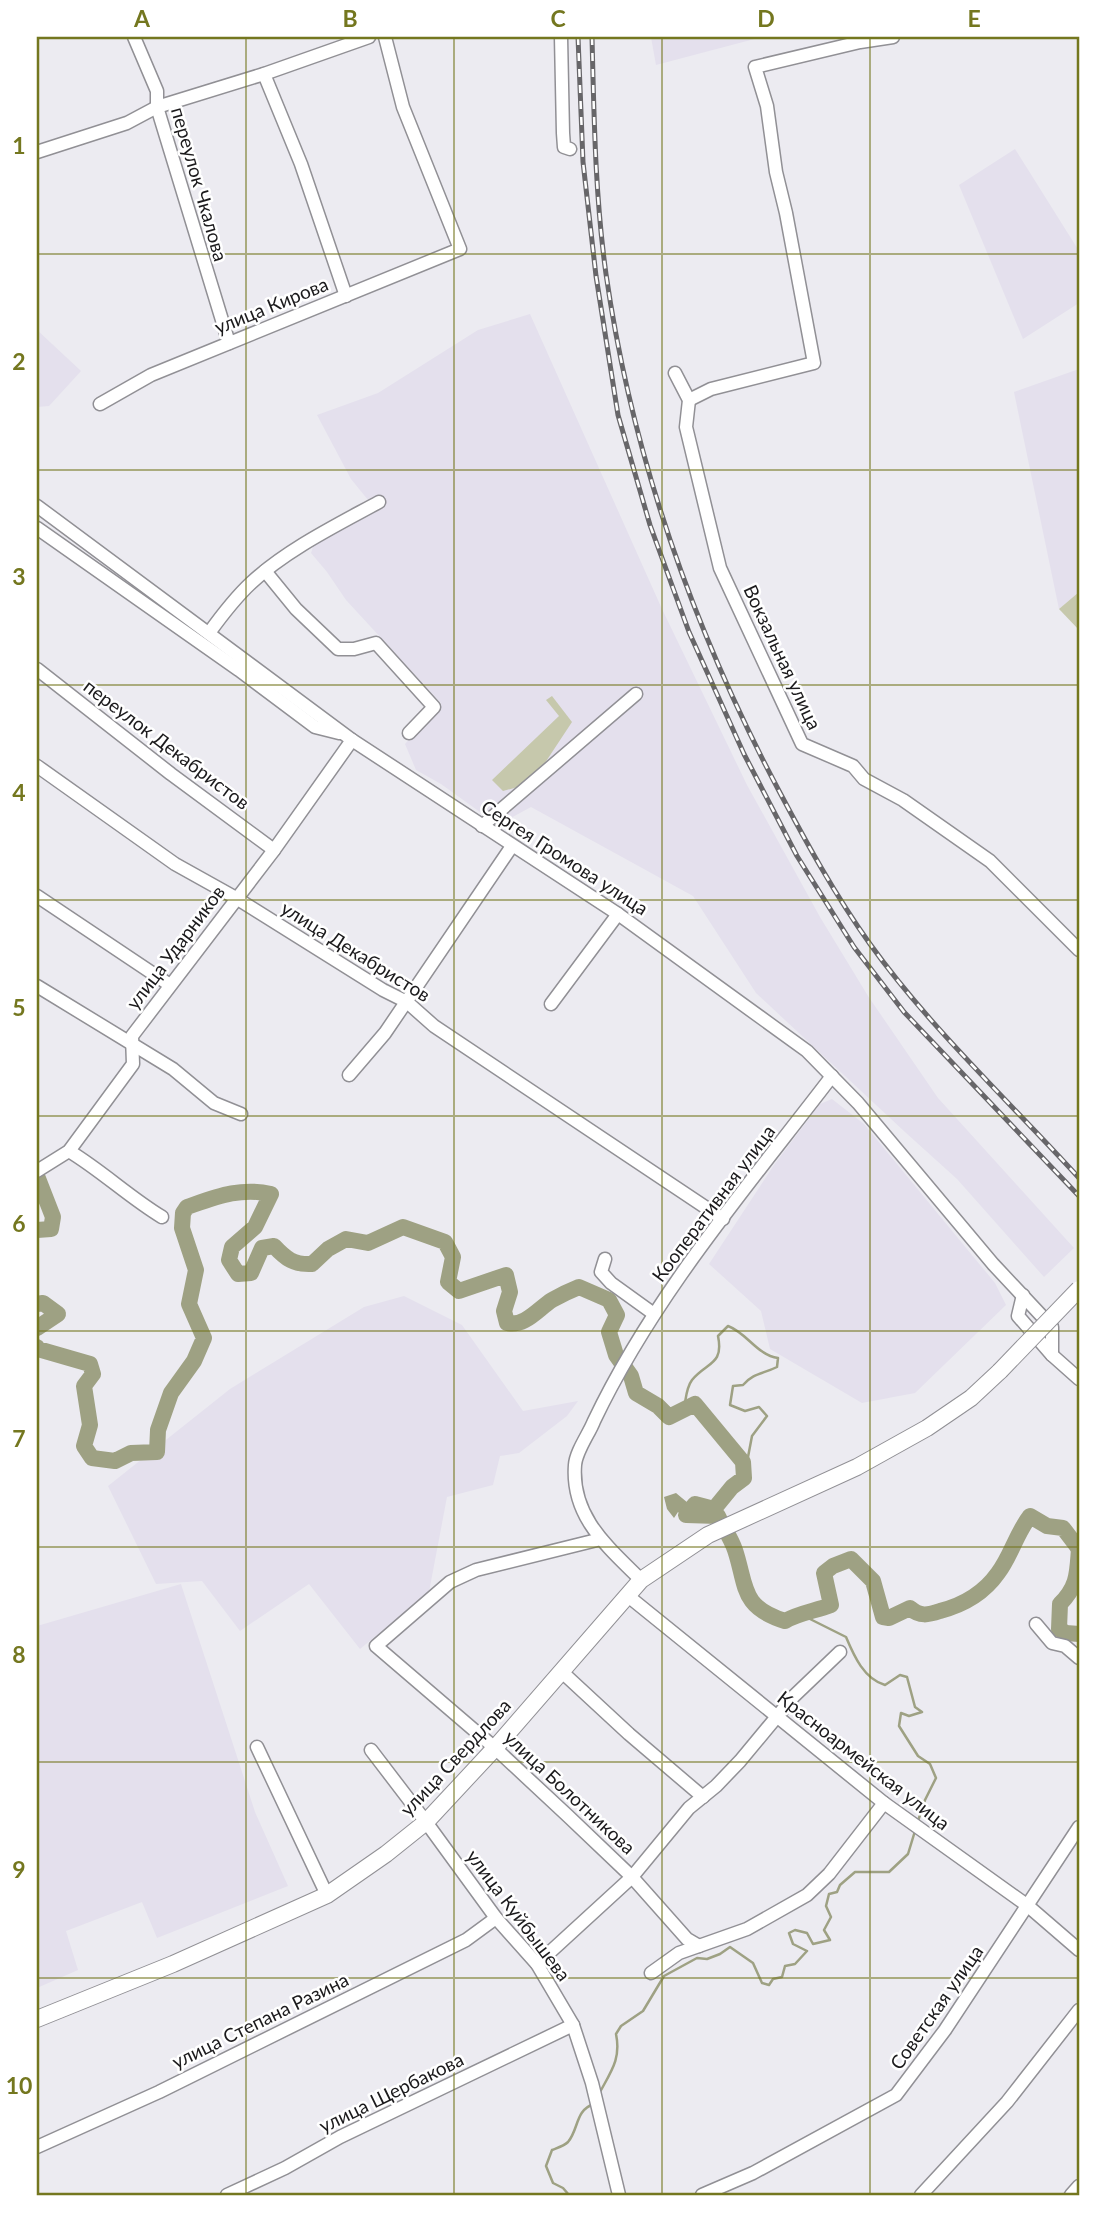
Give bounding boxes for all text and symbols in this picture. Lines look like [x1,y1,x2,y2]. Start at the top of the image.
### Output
text: A [133,4,151,32]
text: B [342,4,358,32]
text: C [550,4,566,32]
text: D [757,4,775,32]
text: E [967,4,981,32]
street label: переулок Чкалова [167,104,233,264]
text: 1 [12,131,26,159]
street label: улица Кирова [211,272,331,338]
text: 2 [12,347,26,375]
text: 3 [12,562,26,590]
street label: Вокзальная улица [739,581,827,733]
street label: переулок Декабристов [80,674,254,814]
text: 4 [12,778,26,806]
street label: Сергея Громова улица [477,795,653,919]
street label: улица Ударников [121,880,229,1014]
street label: улица Декабристов [277,896,435,1006]
text: 5 [12,993,26,1021]
street label: Кооперативная улица [647,1120,779,1286]
text: 6 [12,1209,26,1237]
text: 7 [12,1424,26,1452]
text: 8 [12,1640,26,1668]
street label: Красноармейская улица [773,1686,955,1834]
street label: улица Свердлова [395,1694,515,1820]
street label: улица Болотникова [500,1725,640,1859]
street label: улица Куйбышева [462,1845,576,1985]
text: 9 [12,1855,26,1883]
street label: Советская улица [885,1940,987,2074]
street label: улица Степана Разина [168,1967,352,2073]
street label: улица Щербакова [315,2047,467,2137]
text: 10 [6,2071,32,2099]

